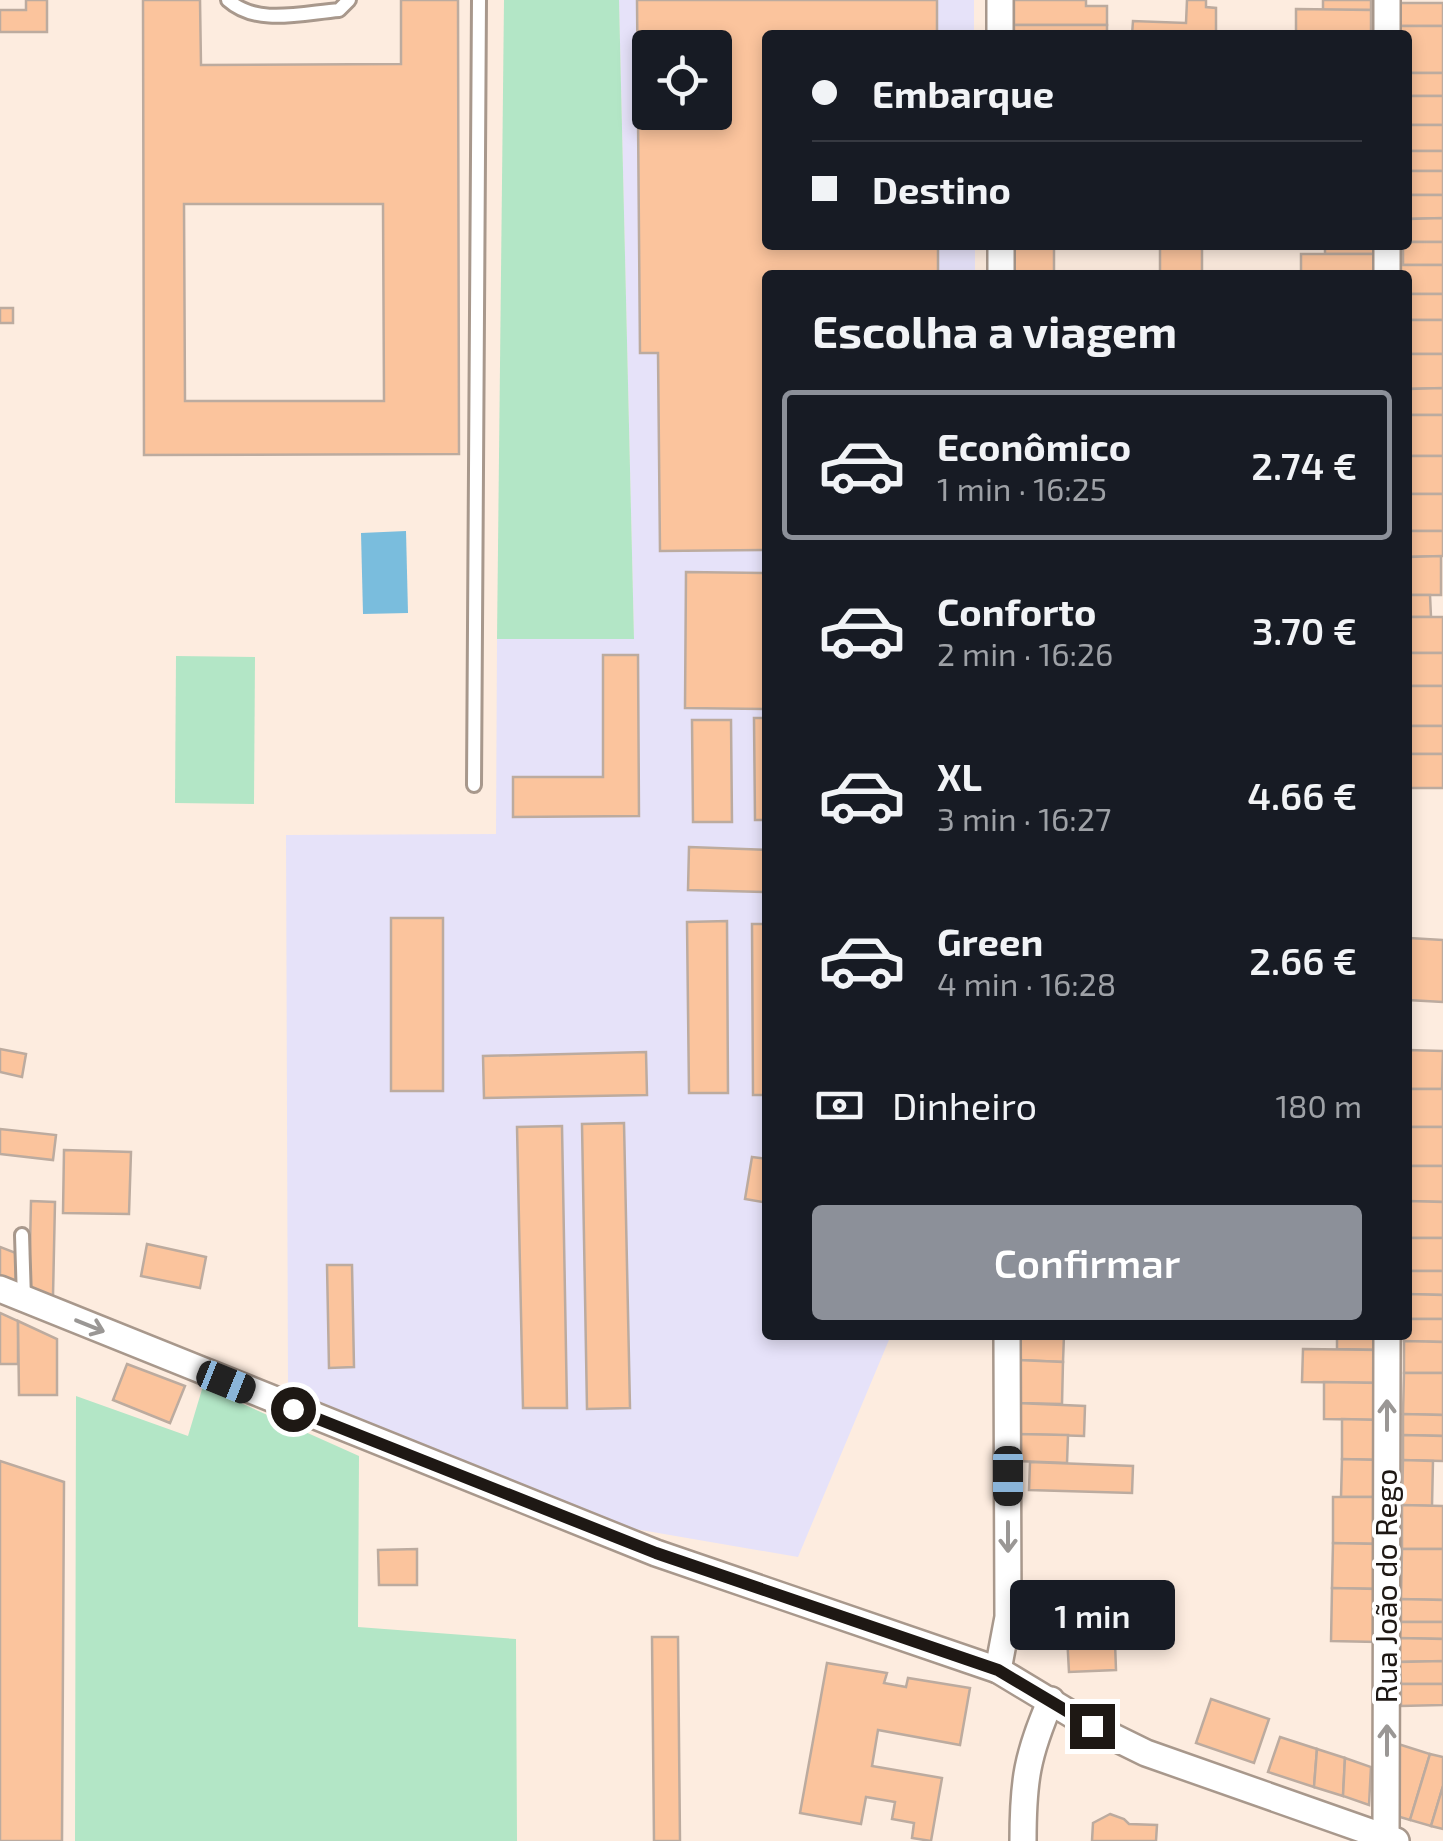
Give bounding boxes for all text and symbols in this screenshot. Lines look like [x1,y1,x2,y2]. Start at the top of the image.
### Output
map controls [632,30,732,130]
button: locate [632,30,732,130]
text: Embarque [872,70,1054,116]
text: Destino [872,166,1011,212]
text: Escolha a viagem [812,303,1177,357]
icon: car [817,420,907,510]
text: Econômico [937,423,1131,469]
text: 2.74 € [1251,442,1357,488]
text: 1 min · 16:25 [937,469,1107,507]
icon: car [817,585,907,675]
text: Conforto [937,588,1096,634]
text: 3.70 € [1252,607,1357,653]
text: 2 min · 16:26 [937,634,1113,672]
icon: car [817,750,907,840]
text: XL [937,753,982,799]
text: 4.66 € [1247,772,1357,818]
text: 3 min · 16:27 [937,799,1111,837]
icon: car [817,915,907,1005]
text: Green [937,918,1043,964]
text: 2.66 € [1249,937,1357,983]
text: 4 min · 16:28 [937,964,1116,1002]
icon: cash [812,1078,867,1133]
text: Dinheiro [892,1082,1037,1128]
text: 180 m [1275,1086,1362,1124]
button: Confirmar [812,1205,1362,1320]
one-way arrow [74,1318,105,1336]
car [193,1357,259,1407]
route start [271,1387,316,1432]
one-way arrow [1378,1400,1396,1432]
car [993,1446,1023,1506]
street label: Rua João do Rego [1367,1469,1403,1703]
one-way arrow [998,1520,1018,1553]
callout: 1 min [1010,1581,1174,1651]
text: 1 min [1055,1596,1130,1634]
route end [1070,1704,1115,1749]
one-way arrow [1378,1725,1396,1758]

